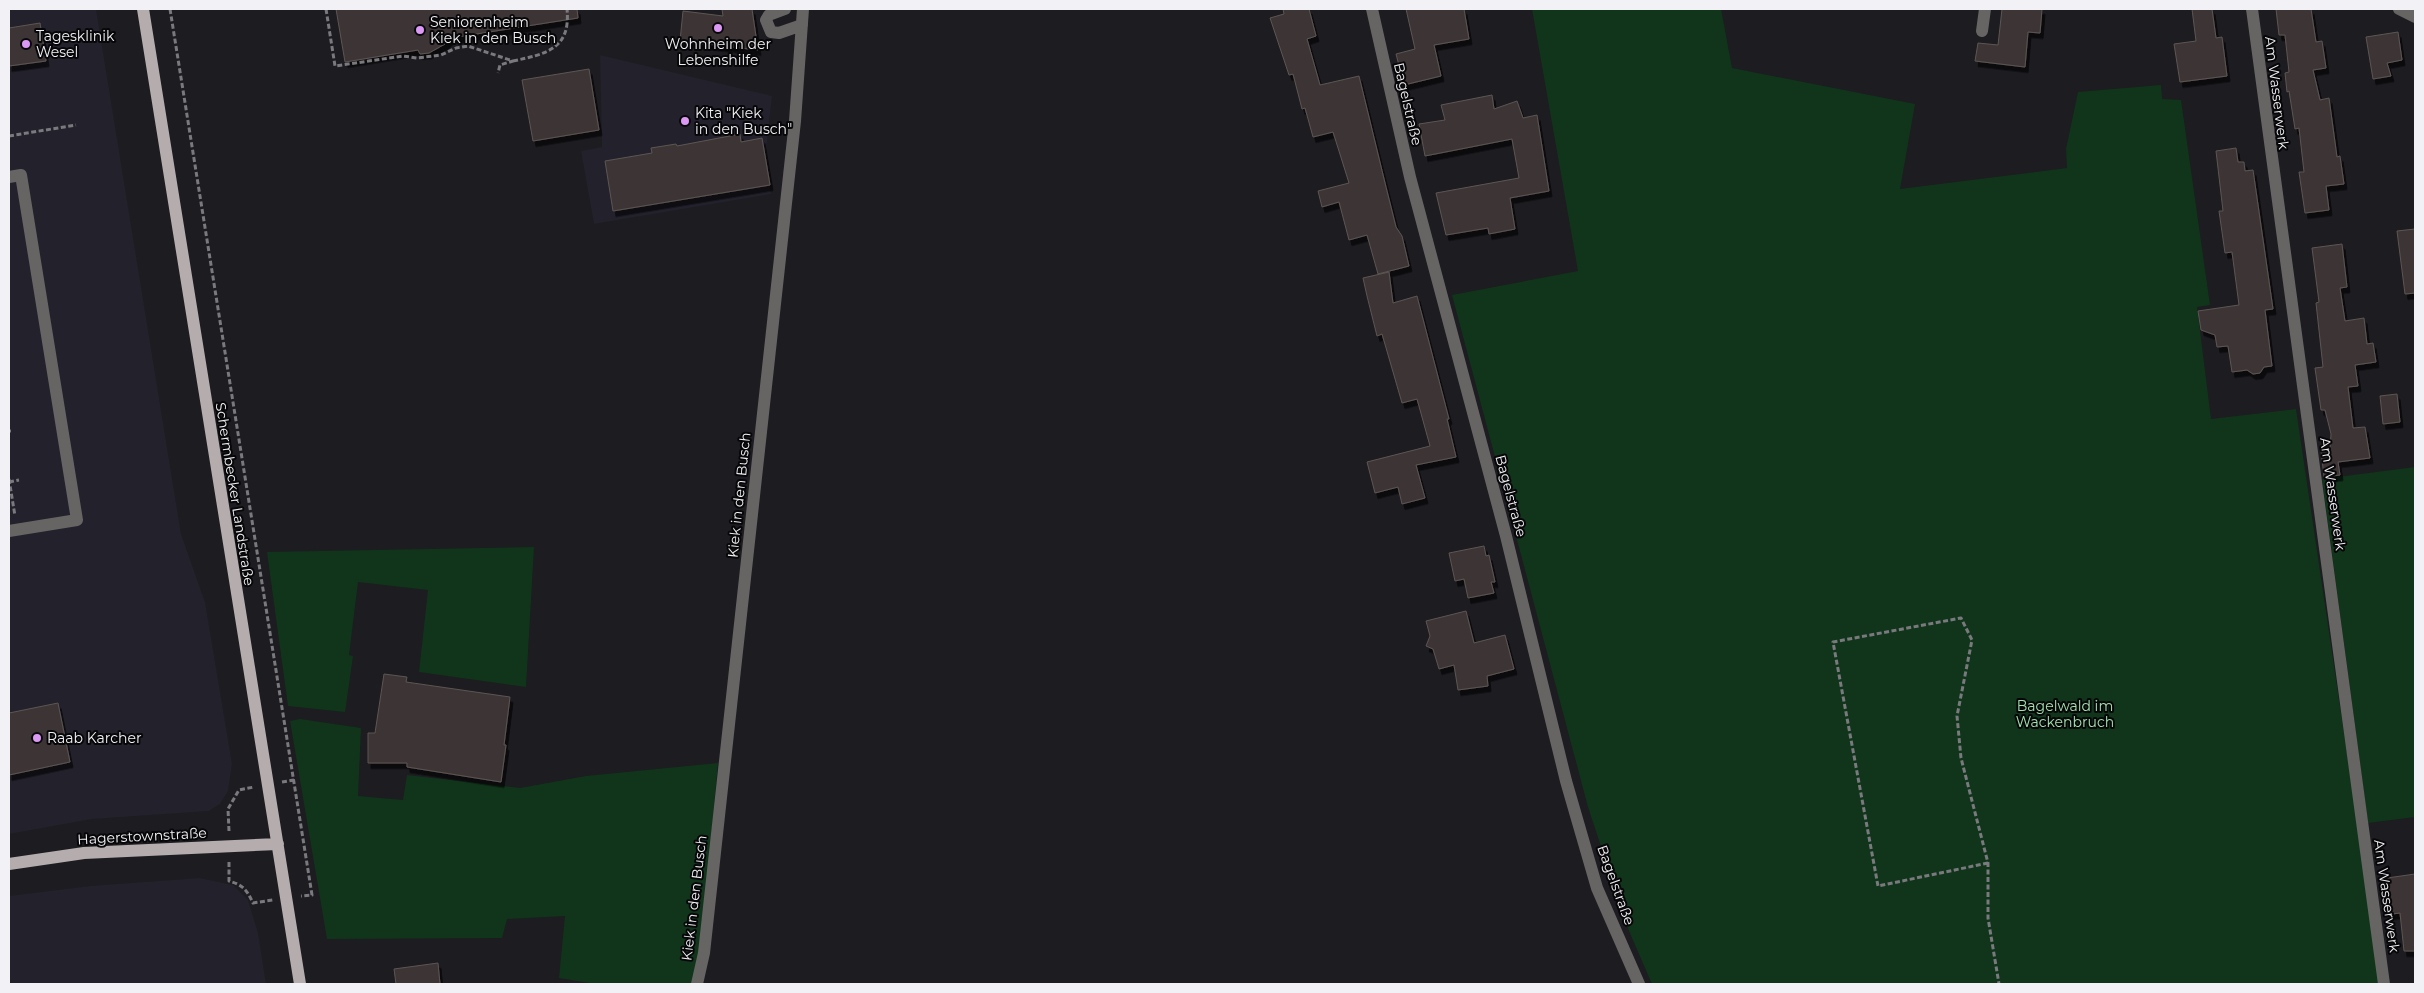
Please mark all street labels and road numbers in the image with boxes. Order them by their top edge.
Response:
street label: Am Wasserwerk [2261,35,2293,151]
street label: Bagelstraße [1390,61,1426,147]
street label: Schermbecker Landstraße [212,401,258,587]
street label: Kiek in den Busch [723,431,755,559]
street label: Am Wasserwerk [2316,436,2350,552]
street label: Bagelstraße [1491,453,1531,539]
street label: Hagerstownstraße [77,824,207,848]
street label: Kiek in den Busch [677,834,711,962]
street label: Am Wasserwerk [2370,838,2404,954]
street label: Bagelstraße [1593,842,1639,928]

